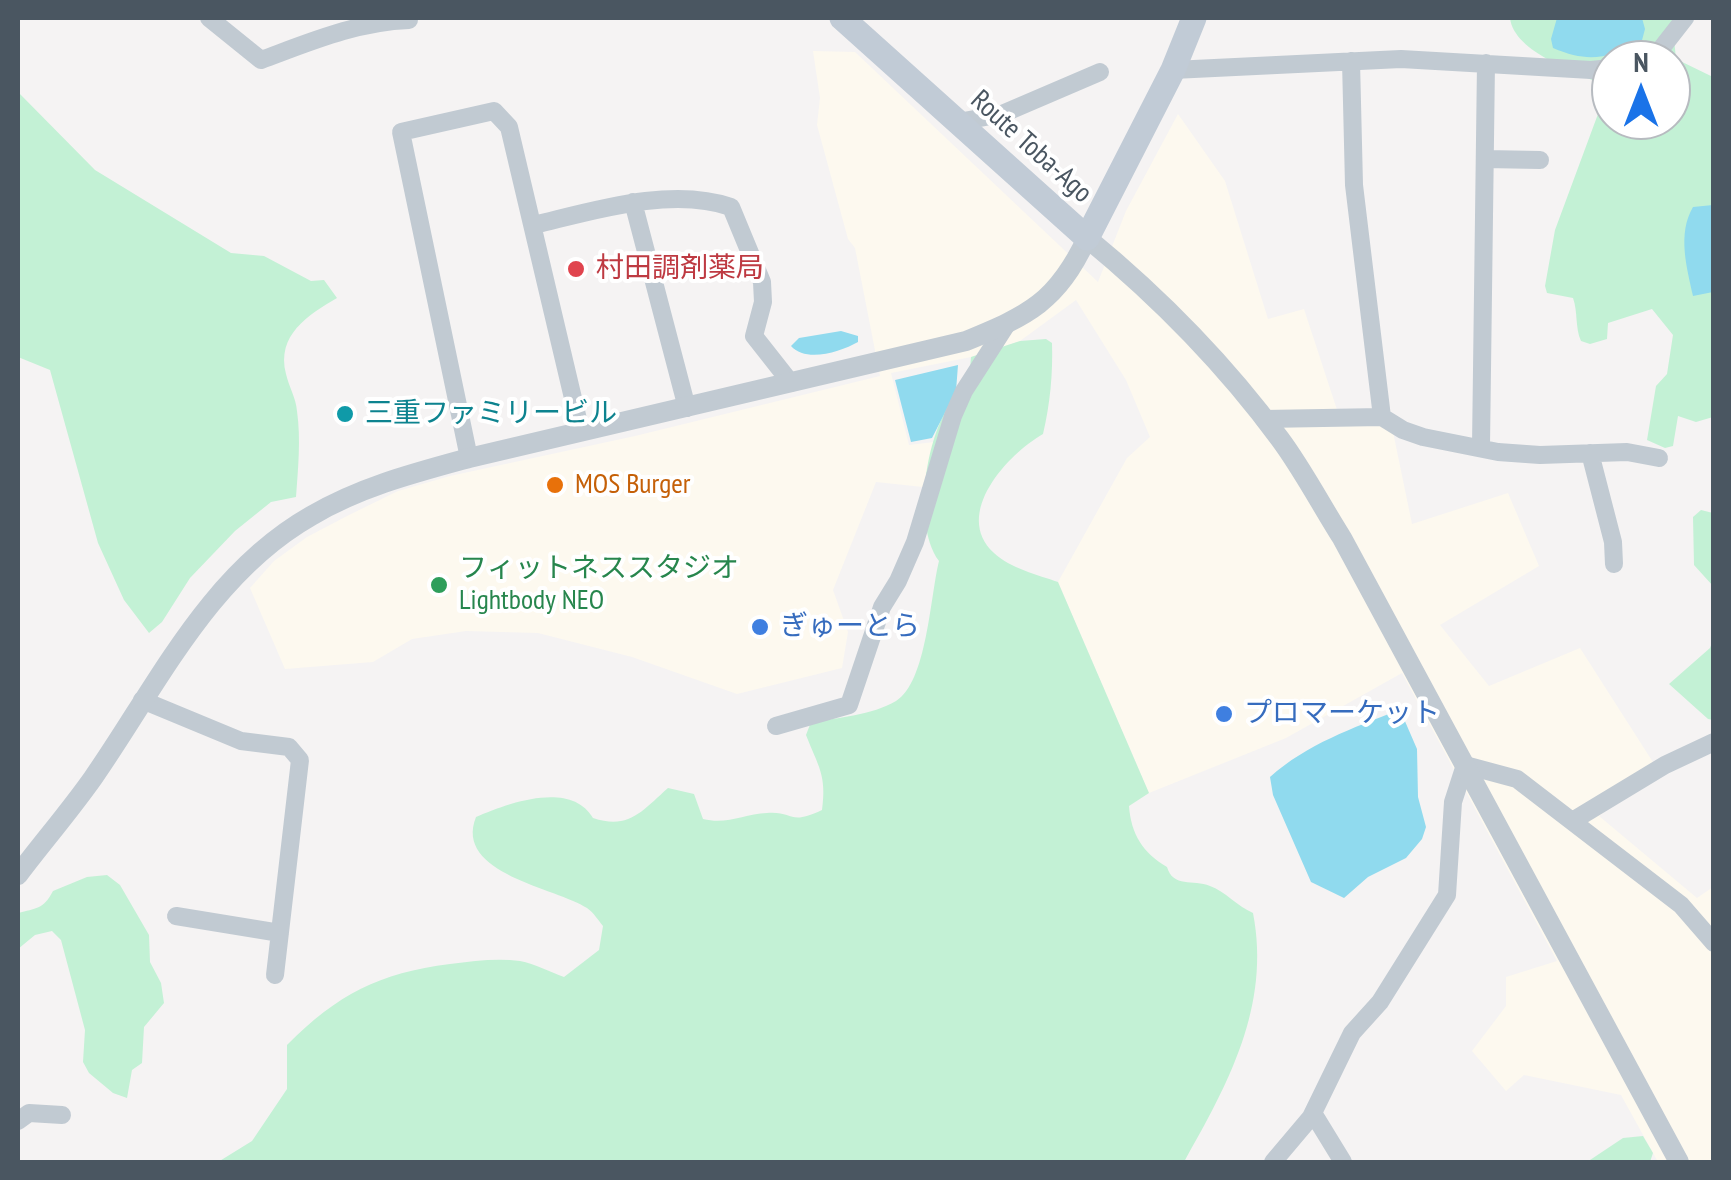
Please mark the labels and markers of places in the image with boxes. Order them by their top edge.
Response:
place label: 村田調剤薬局 [596,252,764,286]
marker: 村田調剤薬局 [565,258,587,280]
place label: 三重ファミリービル [365,397,617,431]
marker: 三重ファミリービル [334,403,356,425]
place label: MOS Burger [575,468,690,502]
marker: MOS Burger [544,474,566,496]
place label: フィットネススタジオ Lightbody NEO [459,552,739,618]
marker: フィットネススタジオ Lightbody NEO [428,574,450,596]
place label: ぎゅーとら [780,610,920,644]
marker: ぎゅーとら [749,616,771,638]
place label: プロマーケット [1244,697,1440,731]
marker: プロマーケット [1213,703,1235,725]

